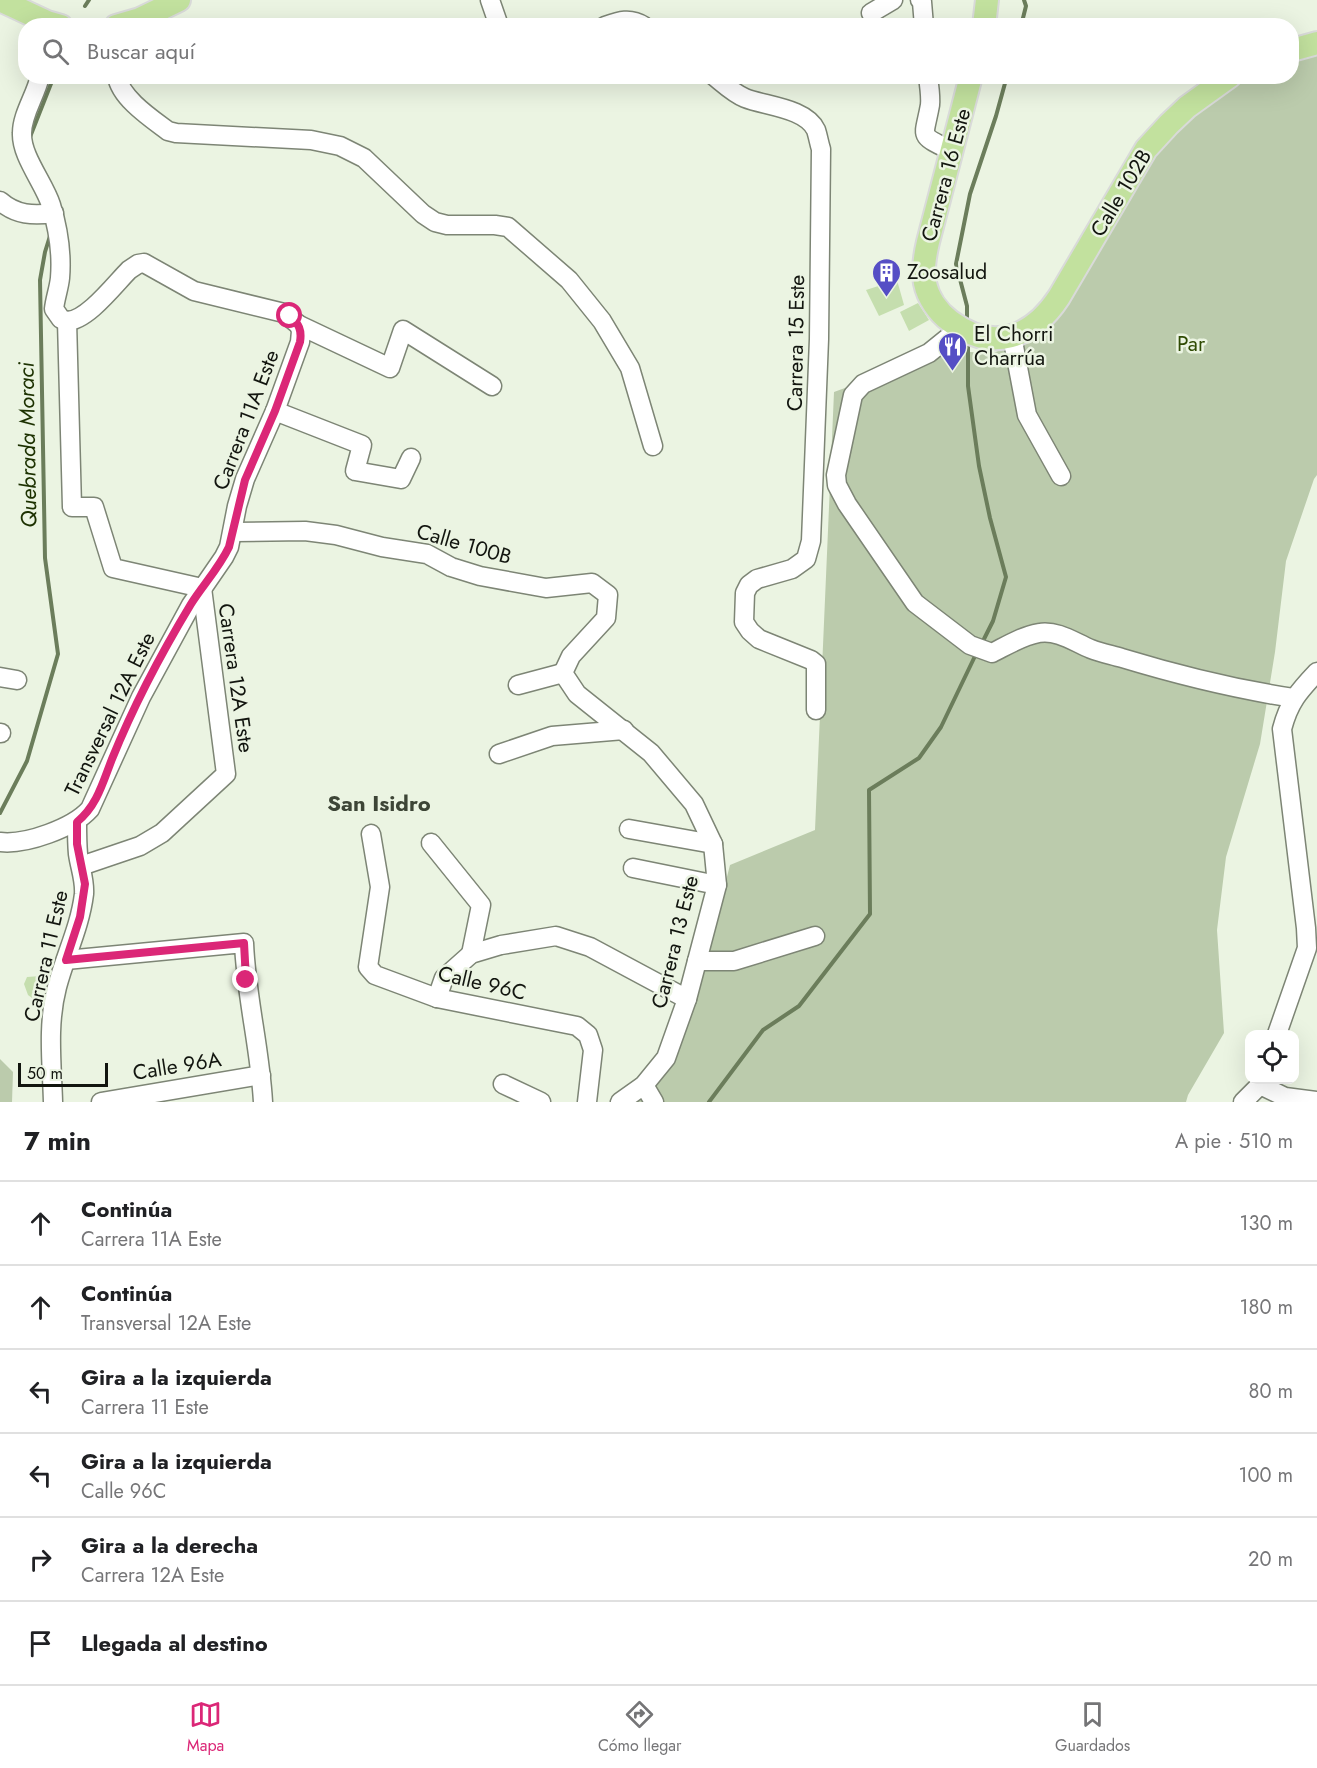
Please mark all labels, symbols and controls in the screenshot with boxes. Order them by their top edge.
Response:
search box [18,18,1299,84]
icon: search [39,35,72,68]
text: Buscar aquí [87,35,195,67]
street label: Carrera 16 Este [914,105,978,245]
street label: Calle 102B [1083,144,1159,242]
building icon: Zoosalud [870,256,902,298]
place label: Zoosalud [907,257,987,287]
street label: Carrera 15 Este [780,274,812,411]
route start [276,302,302,328]
place label: El Chorri Charrúa [974,319,1053,373]
park label: Par [1177,329,1206,359]
restaurant icon: El Chorri Charrúa [937,330,969,372]
street label: Carrera 11A Este [205,345,287,494]
water label: Quebrada Moraci [10,361,44,528]
street label: Calle 100B [413,516,515,572]
street label: Carrera 12A Este [211,601,261,755]
street label: Transversal 12A Este [57,627,163,801]
district label: San Isidro [327,787,431,819]
street label: Carrera 13 Este [644,872,706,1012]
street label: Carrera 11 Este [16,887,76,1025]
street label: Calle 96C [435,958,529,1008]
route end [232,966,258,992]
map controls [1245,1030,1299,1084]
button: locate [1245,1030,1299,1084]
street label: Calle 96A [131,1044,224,1088]
scale bar [18,1060,108,1088]
text: 50 m [27,1062,63,1085]
text: 7 min [24,1122,91,1160]
text: A pie · 510 m [1175,1127,1293,1156]
text: Continúa [81,1193,172,1225]
icon: ahead [24,1207,57,1240]
text: 130 m [1239,1209,1293,1238]
text: Carrera 11A Este [81,1225,222,1254]
text: Continúa [81,1277,172,1309]
icon: ahead [24,1291,57,1324]
text: 180 m [1239,1293,1293,1322]
text: Transversal 12A Este [81,1309,251,1338]
text: Gira a la izquierda [81,1361,272,1393]
icon: left [24,1375,57,1408]
text: 80 m [1248,1377,1293,1406]
text: Carrera 11 Este [81,1393,209,1422]
text: Gira a la izquierda [81,1445,272,1477]
icon: left [24,1459,57,1492]
text: 100 m [1238,1461,1293,1490]
text: Calle 96C [81,1477,167,1506]
text: Gira a la derecha [81,1529,258,1561]
icon: right [24,1543,57,1576]
text: 20 m [1248,1545,1293,1574]
text: Carrera 12A Este [81,1561,224,1590]
icon: arrive [24,1627,57,1660]
text: Llegada al destino [81,1627,268,1659]
tab: Mapa [187,1698,224,1757]
tab: Cómo llegar [598,1698,682,1757]
tab: Guardados [1055,1698,1130,1757]

